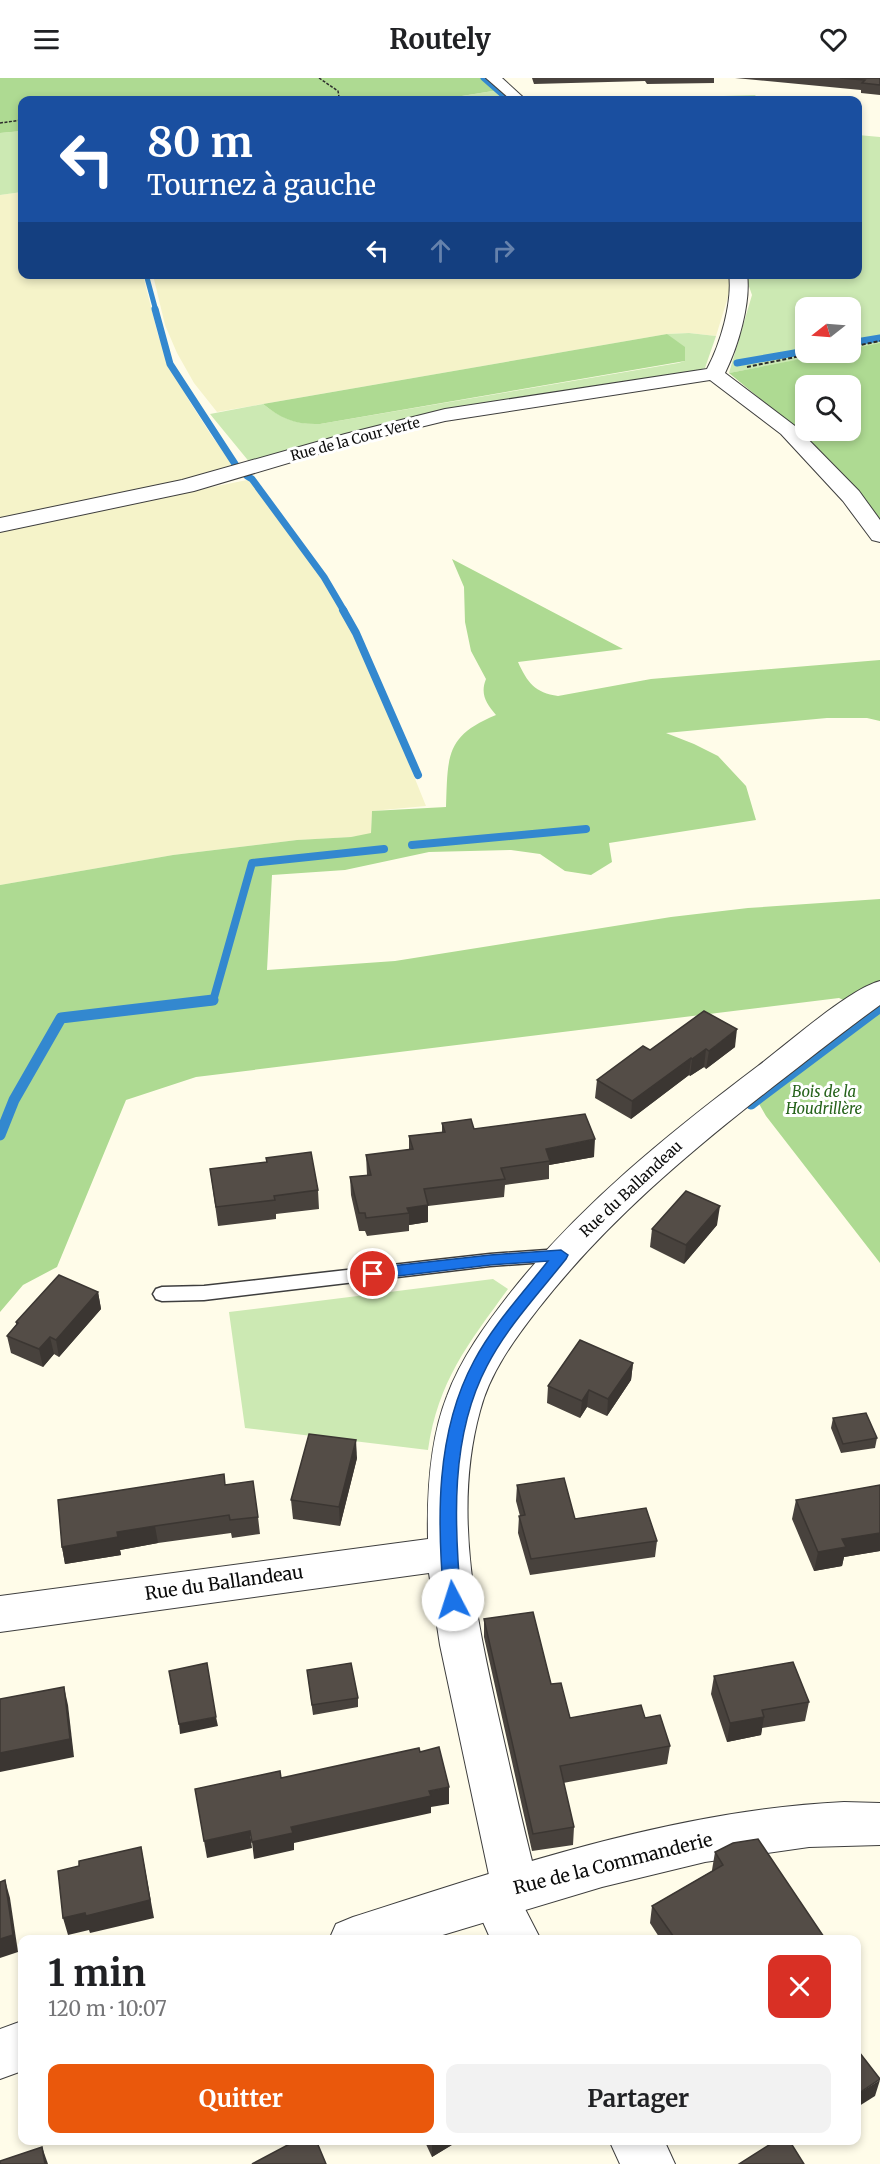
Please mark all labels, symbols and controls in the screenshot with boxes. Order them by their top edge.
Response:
text: Routely [389,22,491,56]
icon: menu [30,23,63,56]
icon: heart [817,23,850,56]
text: 80 m [147,116,253,168]
icon: left [48,120,126,198]
text: Tournez à gauche [147,168,376,202]
icon: left [361,234,394,267]
icon: ahead [424,234,457,267]
icon: right [487,234,520,267]
north arrow [795,297,861,363]
map controls [795,297,861,441]
button: search [795,375,861,441]
street label: Rue de la Cour Verte [288,413,422,465]
park label: Bois de la Houdrillère [785,1082,863,1118]
street label: Rue du Ballandeau [576,1136,686,1241]
pin [347,1248,398,1299]
icon: arrive [356,1257,389,1290]
street label: Rue du Ballandeau [143,1560,305,1605]
position arrow [421,1568,485,1632]
street label: Rue de la Commanderie [511,1828,715,1899]
text: 1 min [48,1951,146,1996]
button: close [768,1955,831,2018]
text: 120 m · 10:07 [48,1996,167,2021]
button: Quitter [48,2064,434,2133]
button: Partager [446,2064,831,2133]

